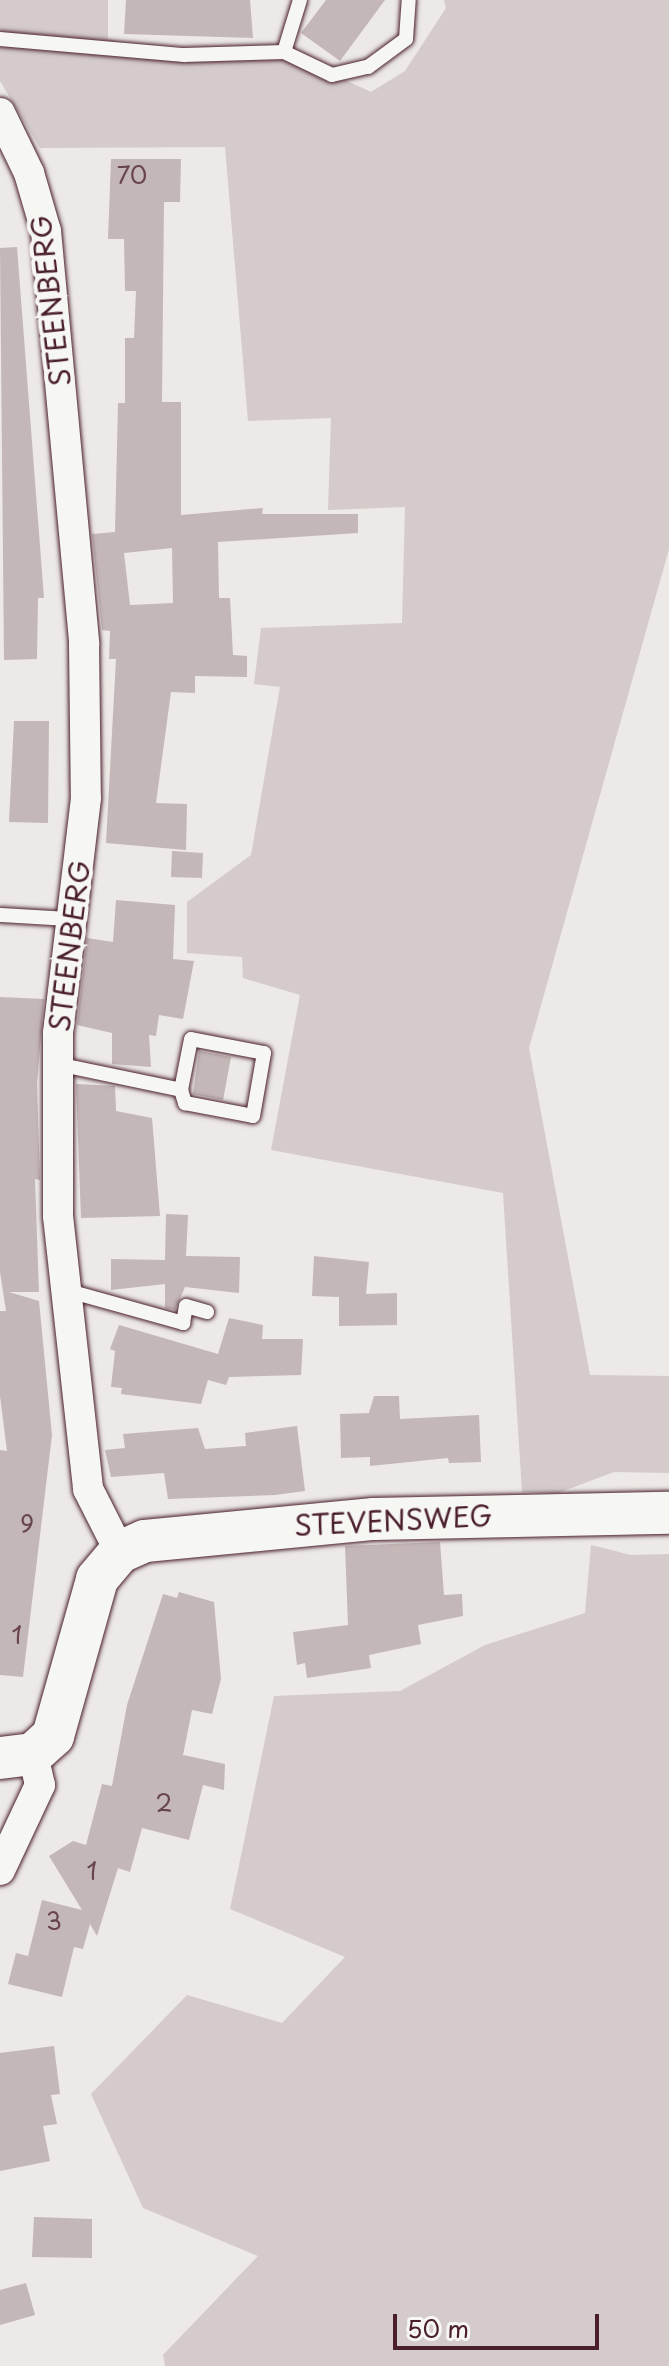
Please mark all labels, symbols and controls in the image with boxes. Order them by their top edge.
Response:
house number: 70 [117,161,147,189]
street label: STEENBERG [23,213,77,389]
street label: STEENBERG [42,858,96,1034]
street label: STEVENSWEG [293,1498,493,1542]
house number: 9 [20,1510,34,1538]
house number: 1 [12,1621,22,1649]
house number: 2 [156,1789,172,1817]
house number: 1 [87,1857,97,1885]
house number: 3 [46,1907,62,1935]
scale bar [397,2298,603,2348]
text: 50 m [407,2310,469,2346]

